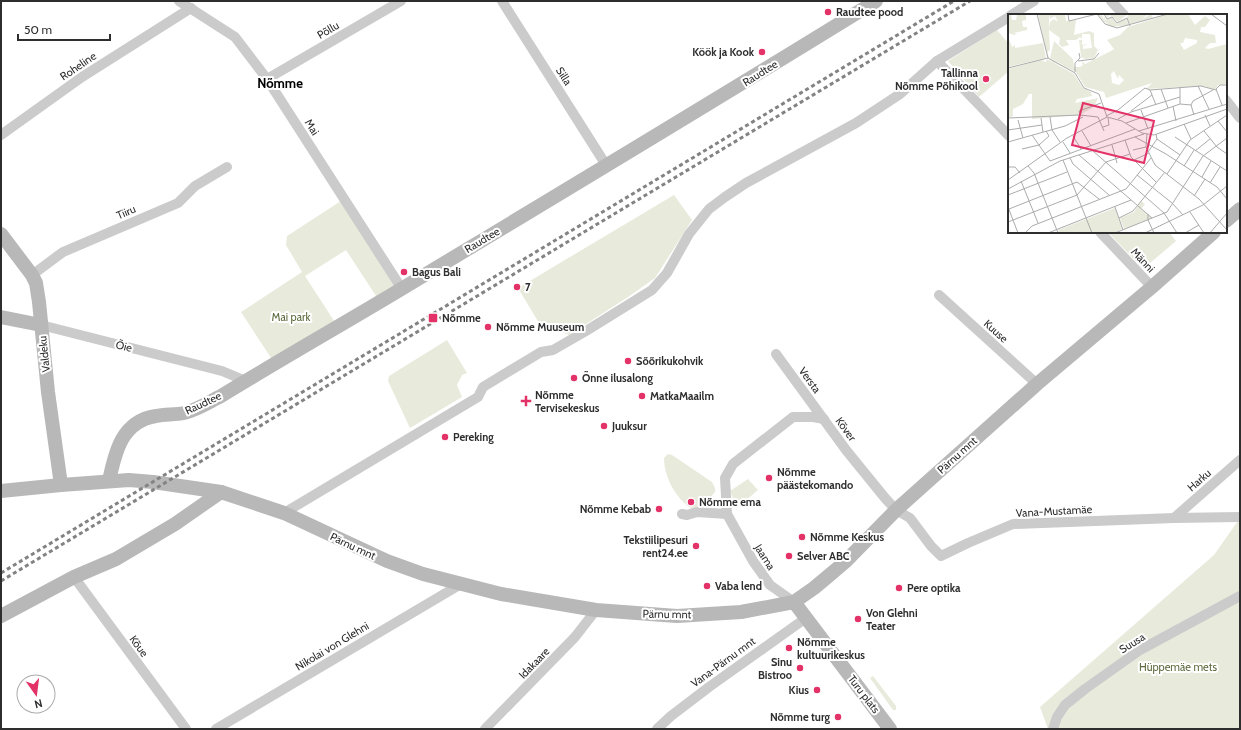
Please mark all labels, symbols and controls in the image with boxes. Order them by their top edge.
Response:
place label: Raudtee pood [836,5,903,19]
marker: Raudtee pood [823,7,833,17]
inset map [1008,14,1227,233]
scale bar [18,16,110,42]
street label: Põllu [314,18,342,42]
text: 50 m [24,22,52,37]
place label: Köök ja Kook [692,45,755,59]
marker: Köök ja Kook [757,47,767,57]
street label: Roheline [57,49,99,83]
street label: Raudtee [740,57,780,89]
street label: Silla [553,64,575,88]
place label: Tallinna Nõmme Põhikool [895,66,979,93]
marker: Tallinna Nõmme Põhikool [981,74,991,84]
district label: Nõmme [257,75,303,91]
street label: Mai [302,116,322,138]
street label: Tiiru [114,202,138,222]
street label: Raudtee [462,224,502,256]
street label: Männi [1128,245,1158,275]
place label: Bagus Bali [412,265,461,279]
marker: Bagus Bali [399,267,409,277]
place label: 7 [525,280,531,294]
marker: 7 [512,282,522,292]
park label: Mai park [272,310,310,324]
place label: Nõmme [442,311,481,325]
marker: Nõmme [427,312,439,324]
street label: Kuuse [981,317,1011,346]
place label: Nõmme Muuseum [496,320,584,334]
marker: Nõmme Muuseum [483,322,493,332]
street label: Valdeku [35,335,53,373]
street label: Õie [114,337,134,355]
place label: Sõõrikukohvik [636,354,704,368]
marker: Sõõrikukohvik [623,356,633,366]
street label: Versta [796,364,825,396]
place label: Õnne ilusalong [582,370,653,385]
marker: Õnne ilusalong [569,373,579,383]
street label: Raudtee [183,388,224,418]
place label: Nõmme Tervisekeskus [535,388,600,415]
place label: MatkaMaailm [650,389,714,403]
marker: MatkaMaailm [637,391,647,401]
marker: Nõmme Tervisekeskus [520,395,532,407]
street label: Kõver [833,414,860,444]
place label: Juuksur [611,419,647,433]
marker: Juuksur [599,421,609,431]
place label: Pereking [453,430,494,444]
marker: Pereking [440,432,450,442]
street label: Pärnu mnt [934,433,980,476]
place label: Nõmme päästekomando [777,465,853,492]
street label: Harku [1184,466,1214,494]
marker: Nõmme päästekomando [764,473,774,483]
place label: Nõmme ema [699,495,761,509]
marker: Nõmme ema [686,497,696,507]
place label: Nõmme Kebab [580,502,651,516]
street label: Vana-Mustamäe [1016,502,1093,520]
marker: Nõmme Kebab [654,504,664,514]
street label: Pärnu mnt [328,529,378,563]
place label: Nõmme Keskus [810,530,884,544]
marker: Nõmme Keskus [797,532,807,542]
place label: Tekstiilipesuri rent24.ee [624,533,688,560]
street label: Jaama [751,540,779,573]
marker: Tekstiilipesuri rent24.ee [691,541,701,551]
place label: Selver ABC [797,549,850,563]
marker: Selver ABC [784,551,794,561]
place label: Vaba lend [715,579,762,593]
marker: Vaba lend [702,581,712,591]
place label: Pere optika [907,581,961,595]
marker: Pere optika [894,583,904,593]
place label: Von Glehni Teater [866,606,918,633]
street label: Pärnu mnt [643,607,692,621]
marker: Von Glehni Teater [853,614,863,624]
street label: Nikolai von Glehni [293,619,371,673]
street label: Suusa [1117,629,1148,656]
street label: Kõue [126,632,152,660]
street label: Vana-Pärnu mnt [688,634,758,690]
place label: Nõmme kultuurikeskus [797,635,865,662]
marker: Nõmme kultuurikeskus [784,643,794,653]
street label: Idakaare [516,644,553,682]
place label: Sinu Bistroo [758,655,792,682]
park label: Hüppemäe mets [1139,660,1217,674]
marker: Sinu Bistroo [795,663,805,673]
street label: Turu plats [845,672,883,716]
north arrow [16,674,56,714]
place label: Kius [788,683,809,697]
marker: Kius [812,685,822,695]
text: N [33,696,44,711]
place label: Nõmme turg [770,710,830,724]
marker: Nõmme turg [833,712,843,722]

